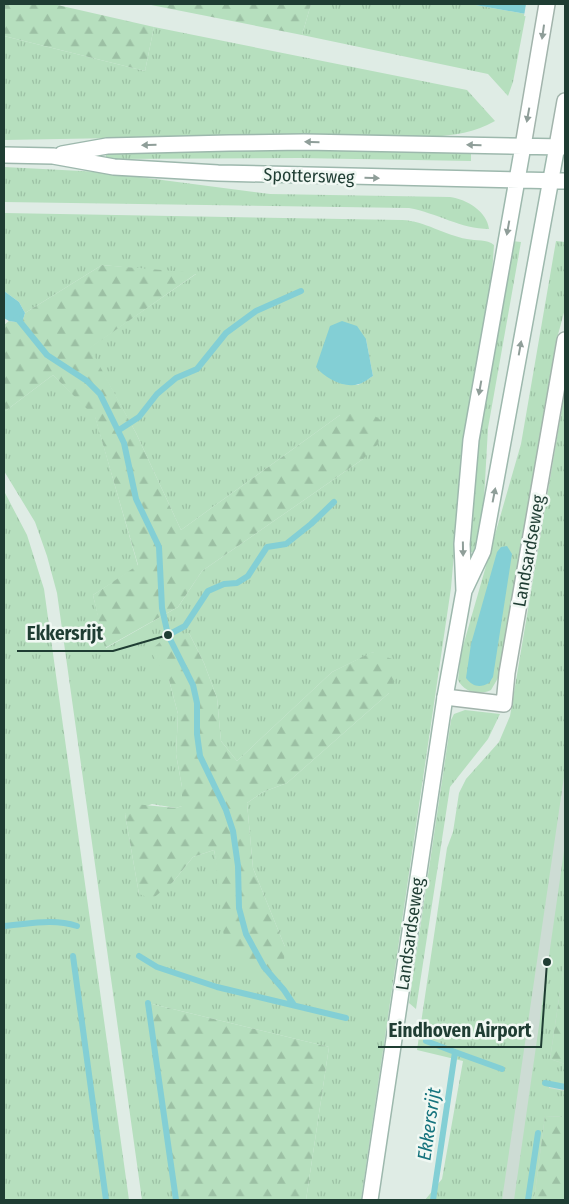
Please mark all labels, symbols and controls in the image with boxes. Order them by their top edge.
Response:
one-way arrow [538,25,546,41]
one-way arrow [524,107,532,123]
one-way arrow [303,138,319,146]
one-way arrow [141,141,157,149]
one-way arrow [466,141,482,149]
street label: Spottersweg [263,163,355,189]
one-way arrow [364,174,380,182]
one-way arrow [503,220,511,236]
one-way arrow [517,340,525,356]
one-way arrow [476,380,484,396]
one-way arrow [491,486,499,502]
street label: Landsardseweg [508,493,550,609]
one-way arrow [459,541,467,557]
callout: Ekkersrijt [17,617,113,651]
text: Ekkersrijt [27,622,103,645]
street label: Landsardseweg [391,876,429,992]
callout: Eindhoven Airport [378,1013,541,1047]
text: Eindhoven Airport [389,1019,532,1042]
water label: Ekkersrijt [412,1085,446,1162]

